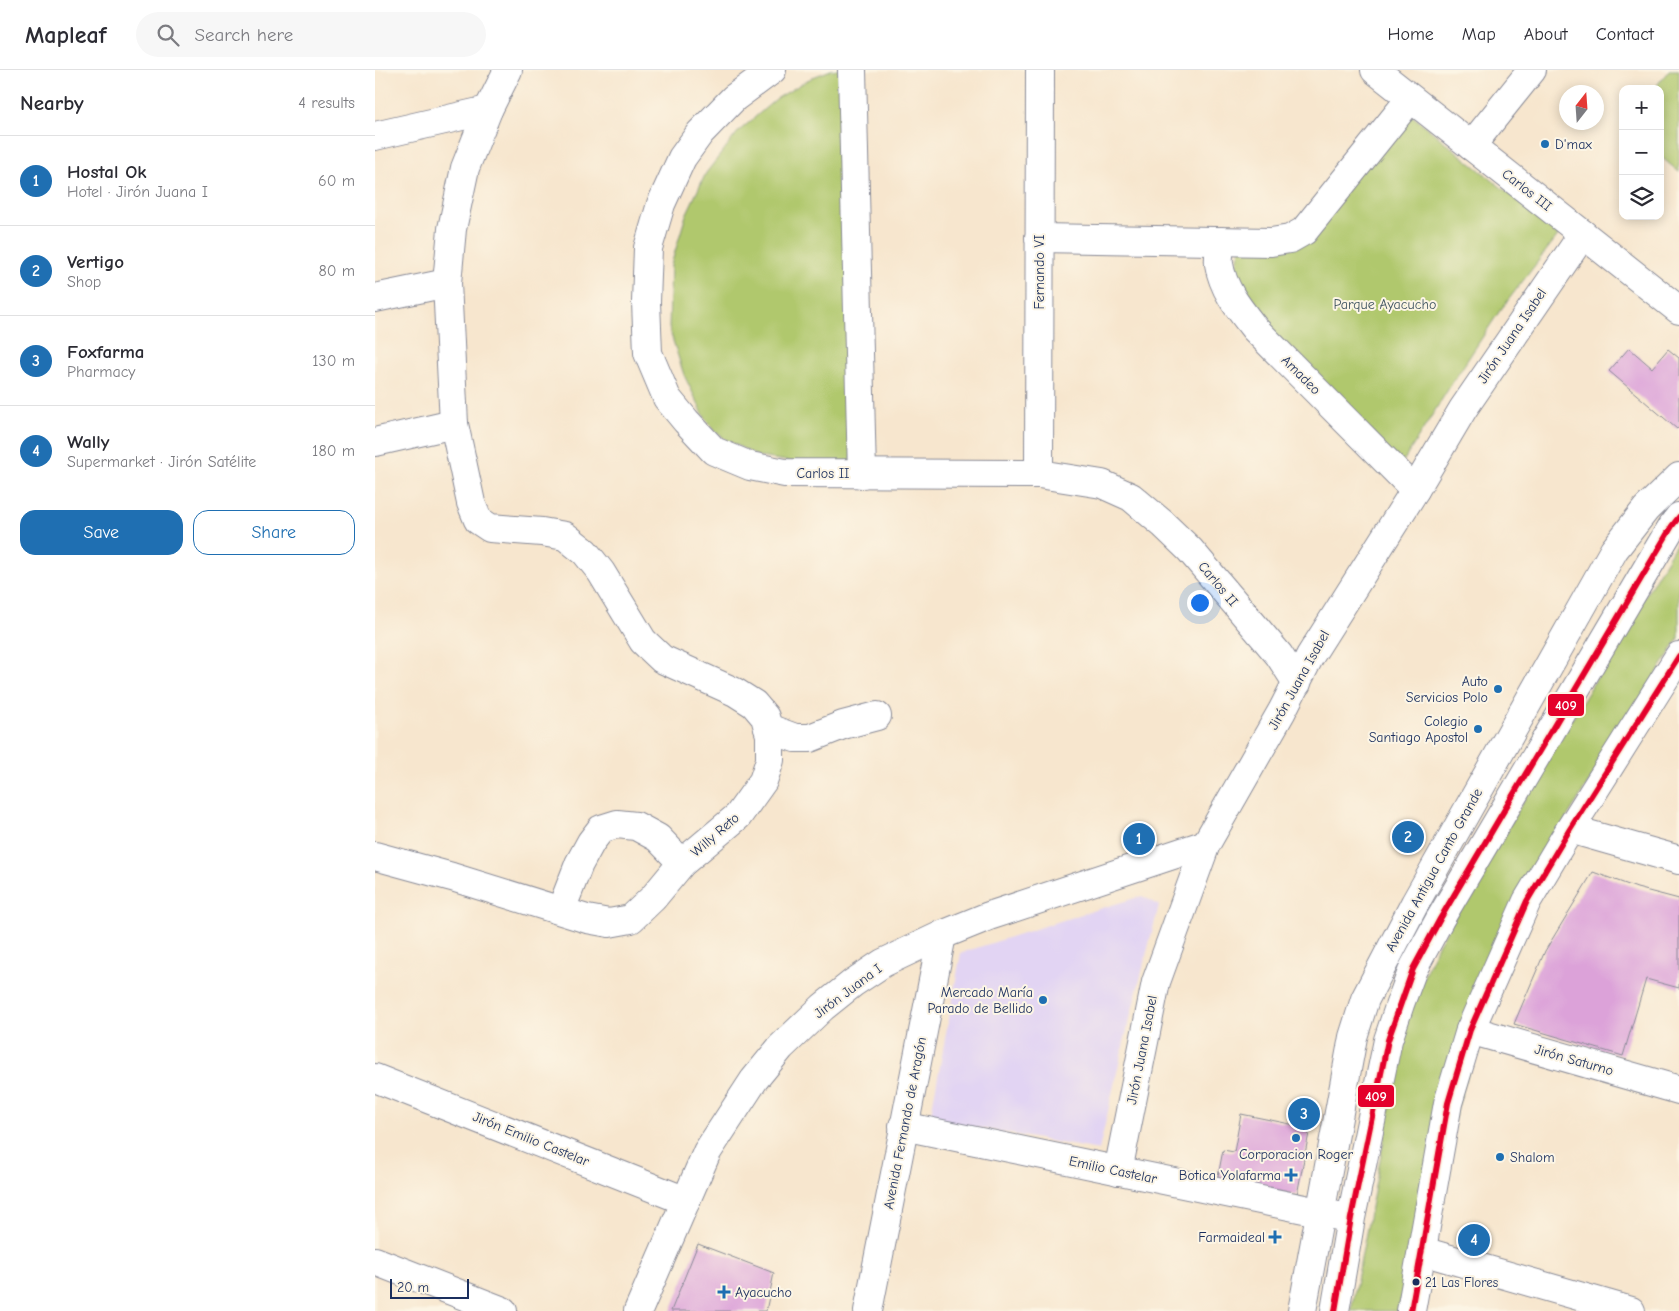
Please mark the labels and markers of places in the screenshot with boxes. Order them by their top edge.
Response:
place label: D'max [1555,136,1592,153]
marker: D'max [1539,138,1551,150]
place label: Auto Servicios Polo [1406,673,1488,706]
marker: Auto Servicios Polo [1492,683,1504,695]
place label: Colegio Santiago Apostol [1369,713,1468,746]
marker: Colegio Santiago Apostol [1472,723,1484,735]
pin: 2 [1392,818,1424,856]
pin: 1 [1123,820,1155,858]
place label: Mercado María Parado de Bellido [928,984,1033,1017]
marker: Mercado María Parado de Bellido [1037,994,1049,1006]
pin: 3 [1288,1095,1320,1133]
marker: Corporacion Roger [1290,1132,1302,1144]
place label: Corporacion Roger [1239,1146,1354,1163]
place label: Shalom [1510,1149,1555,1166]
marker: Shalom [1494,1151,1506,1163]
place label: Botica Yolafarma [1179,1167,1281,1184]
marker: Botica Yolafarma [1285,1169,1297,1181]
pin: 4 [1458,1221,1490,1259]
place label: Farmaideal [1198,1229,1265,1246]
marker: Farmaideal [1269,1231,1281,1243]
place label: 21 Las Flores [1425,1275,1498,1290]
marker: 21 Las Flores [1411,1277,1421,1287]
place label: Ayacucho [735,1284,792,1301]
marker: Ayacucho [717,1285,731,1299]

